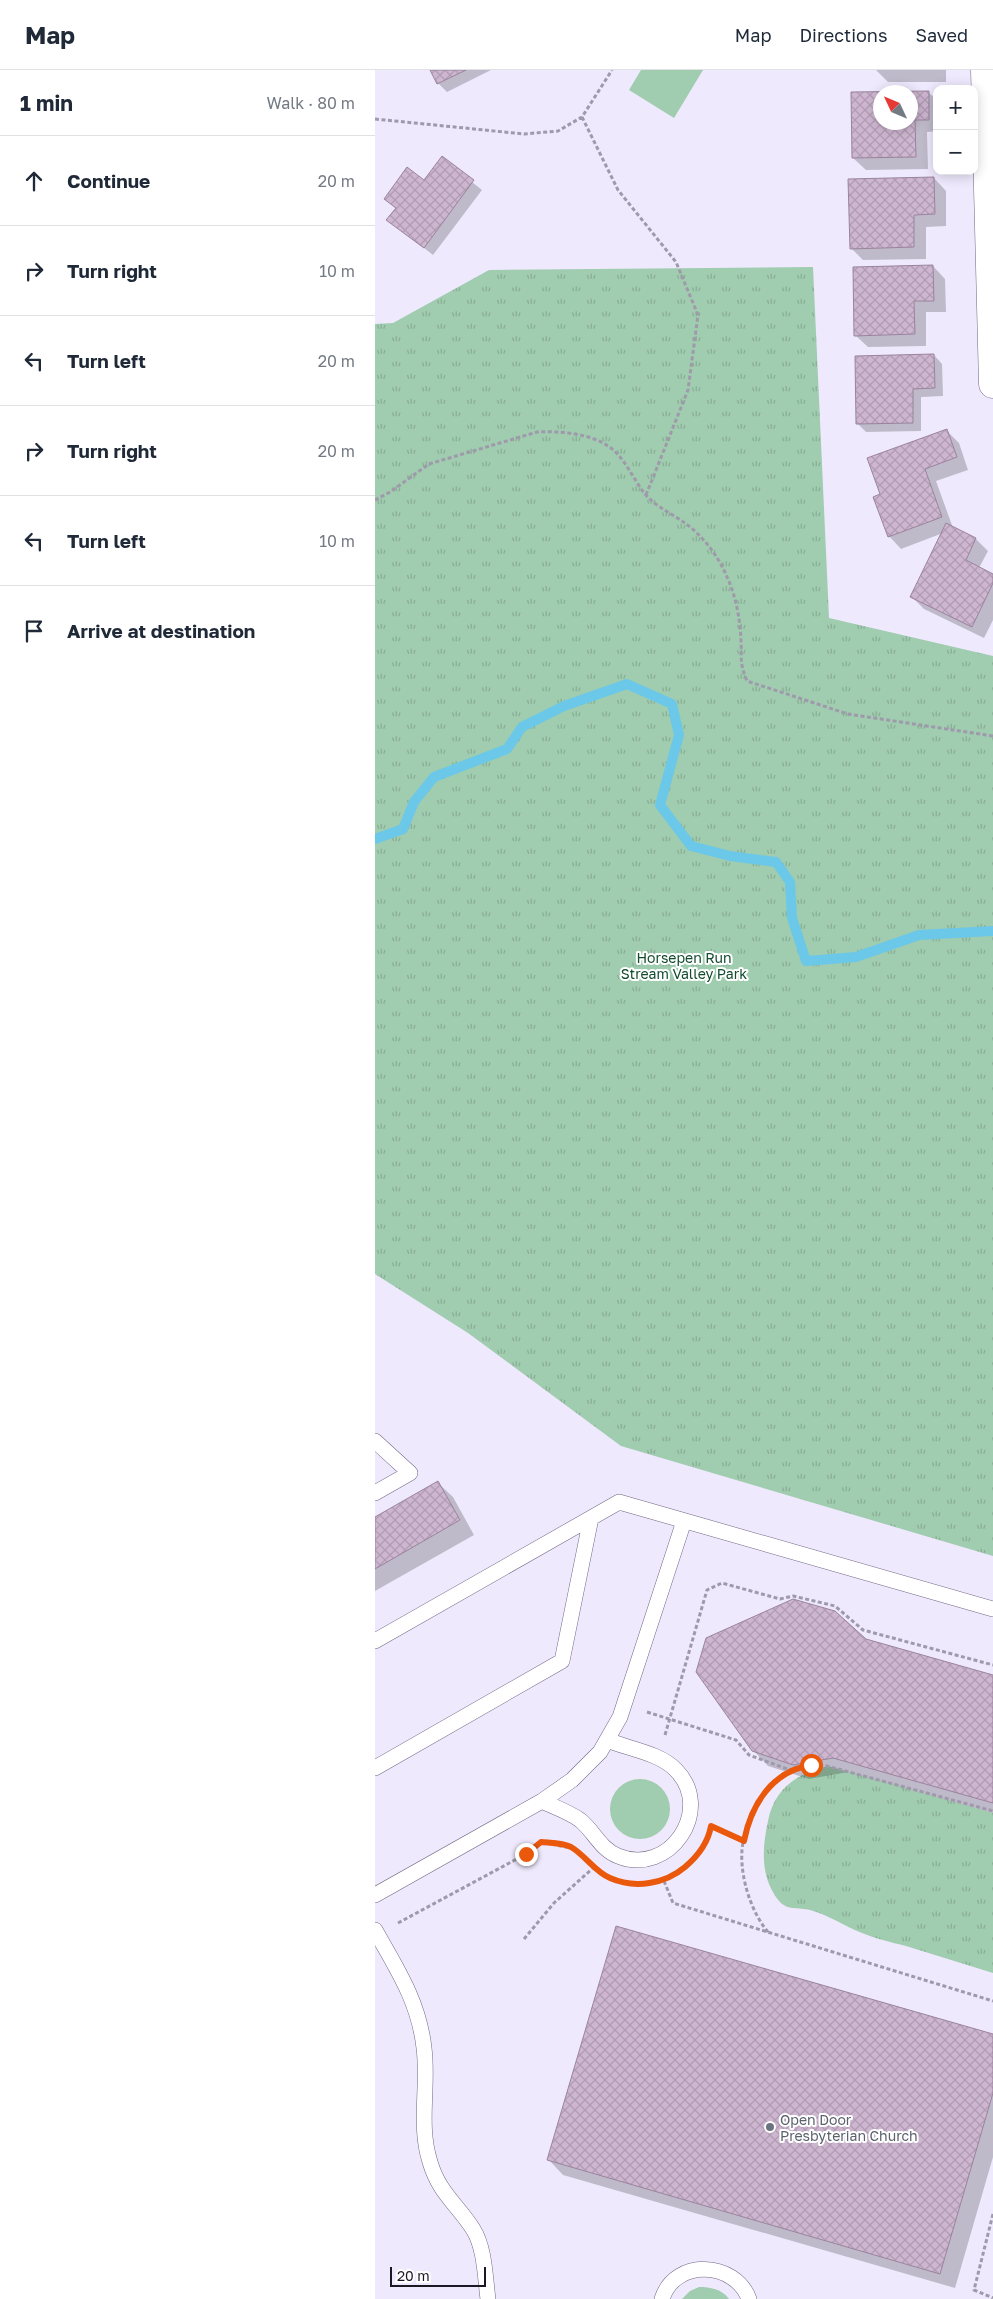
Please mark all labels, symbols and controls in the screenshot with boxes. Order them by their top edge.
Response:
text: Map [25,20,75,49]
text: Map [735,24,771,46]
text: Directions [799,24,887,46]
text: Saved [915,24,968,46]
north arrow [873,85,918,130]
map controls [933,85,978,175]
button: + [933,85,978,130]
text: 1 min [20,90,73,116]
text: Walk · 80 m [266,93,355,113]
button: − [933,130,978,175]
icon: ahead [20,167,48,195]
text: Continue [67,169,150,192]
text: 20 m [318,171,355,191]
icon: right [20,257,48,285]
text: Turn right [67,259,157,282]
text: 10 m [319,261,355,281]
icon: left [20,347,48,375]
text: Turn left [67,349,146,372]
text: 20 m [318,351,355,371]
icon: right [20,437,48,465]
text: Turn right [67,439,157,462]
text: 20 m [318,441,355,461]
icon: left [20,527,48,555]
text: Turn left [67,529,146,552]
text: 10 m [319,531,355,551]
icon: arrive [20,617,48,645]
text: Arrive at destination [67,619,255,642]
park label: Horsepen Run Stream Valley Park [621,949,747,982]
route start [800,1754,823,1777]
route end [515,1843,538,1866]
place label: Open Door Presbyterian Church [780,2111,918,2144]
marker: Open Door Presbyterian Church [764,2121,776,2133]
scale bar [390,2264,486,2287]
text: 20 m [397,2267,430,2284]

